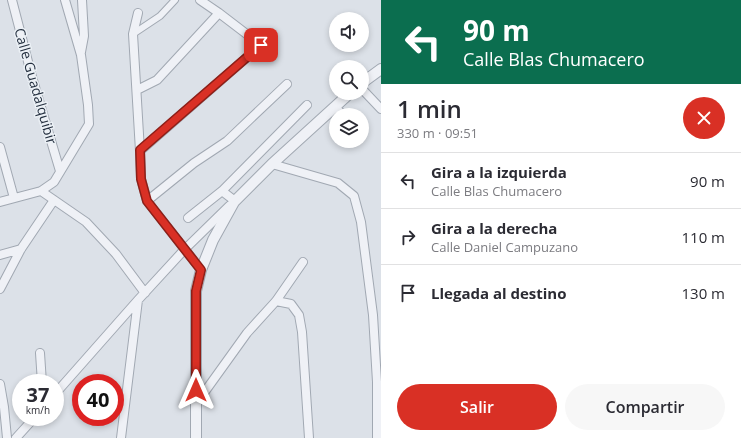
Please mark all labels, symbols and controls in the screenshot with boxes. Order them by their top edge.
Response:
text: 90 m [463,11,530,49]
map controls [329,12,369,148]
button: sound [329,12,369,52]
icon: left [397,16,449,68]
street label: Calle Guadalquibir [10,26,62,147]
pin [244,28,278,62]
icon: arrive [250,34,272,56]
text: Calle Blas Chumacero [463,47,645,71]
button: search [329,60,369,100]
text: 1 min [397,92,462,125]
button: close [683,97,725,139]
button: layers [329,108,369,148]
text: 330 m · 09:51 [397,124,478,142]
text: Gira a la izquierda [431,162,567,182]
icon: left [397,170,419,192]
text: 90 m [690,171,725,191]
text: Calle Blas Chumacero [431,182,562,200]
text: Gira a la derecha [431,218,557,238]
icon: right [397,226,419,248]
text: 110 m [681,227,725,247]
text: Calle Daniel Campuzano [431,238,578,256]
icon: arrive [397,282,419,304]
text: Llegada al destino [431,283,566,303]
text: 130 m [681,283,725,303]
position arrow [175,369,217,411]
speed limit sign: 40 [72,374,124,426]
text: 37 [27,381,49,408]
button: Salir [397,384,557,430]
button: Compartir [565,384,725,430]
text: km/h [26,403,50,417]

